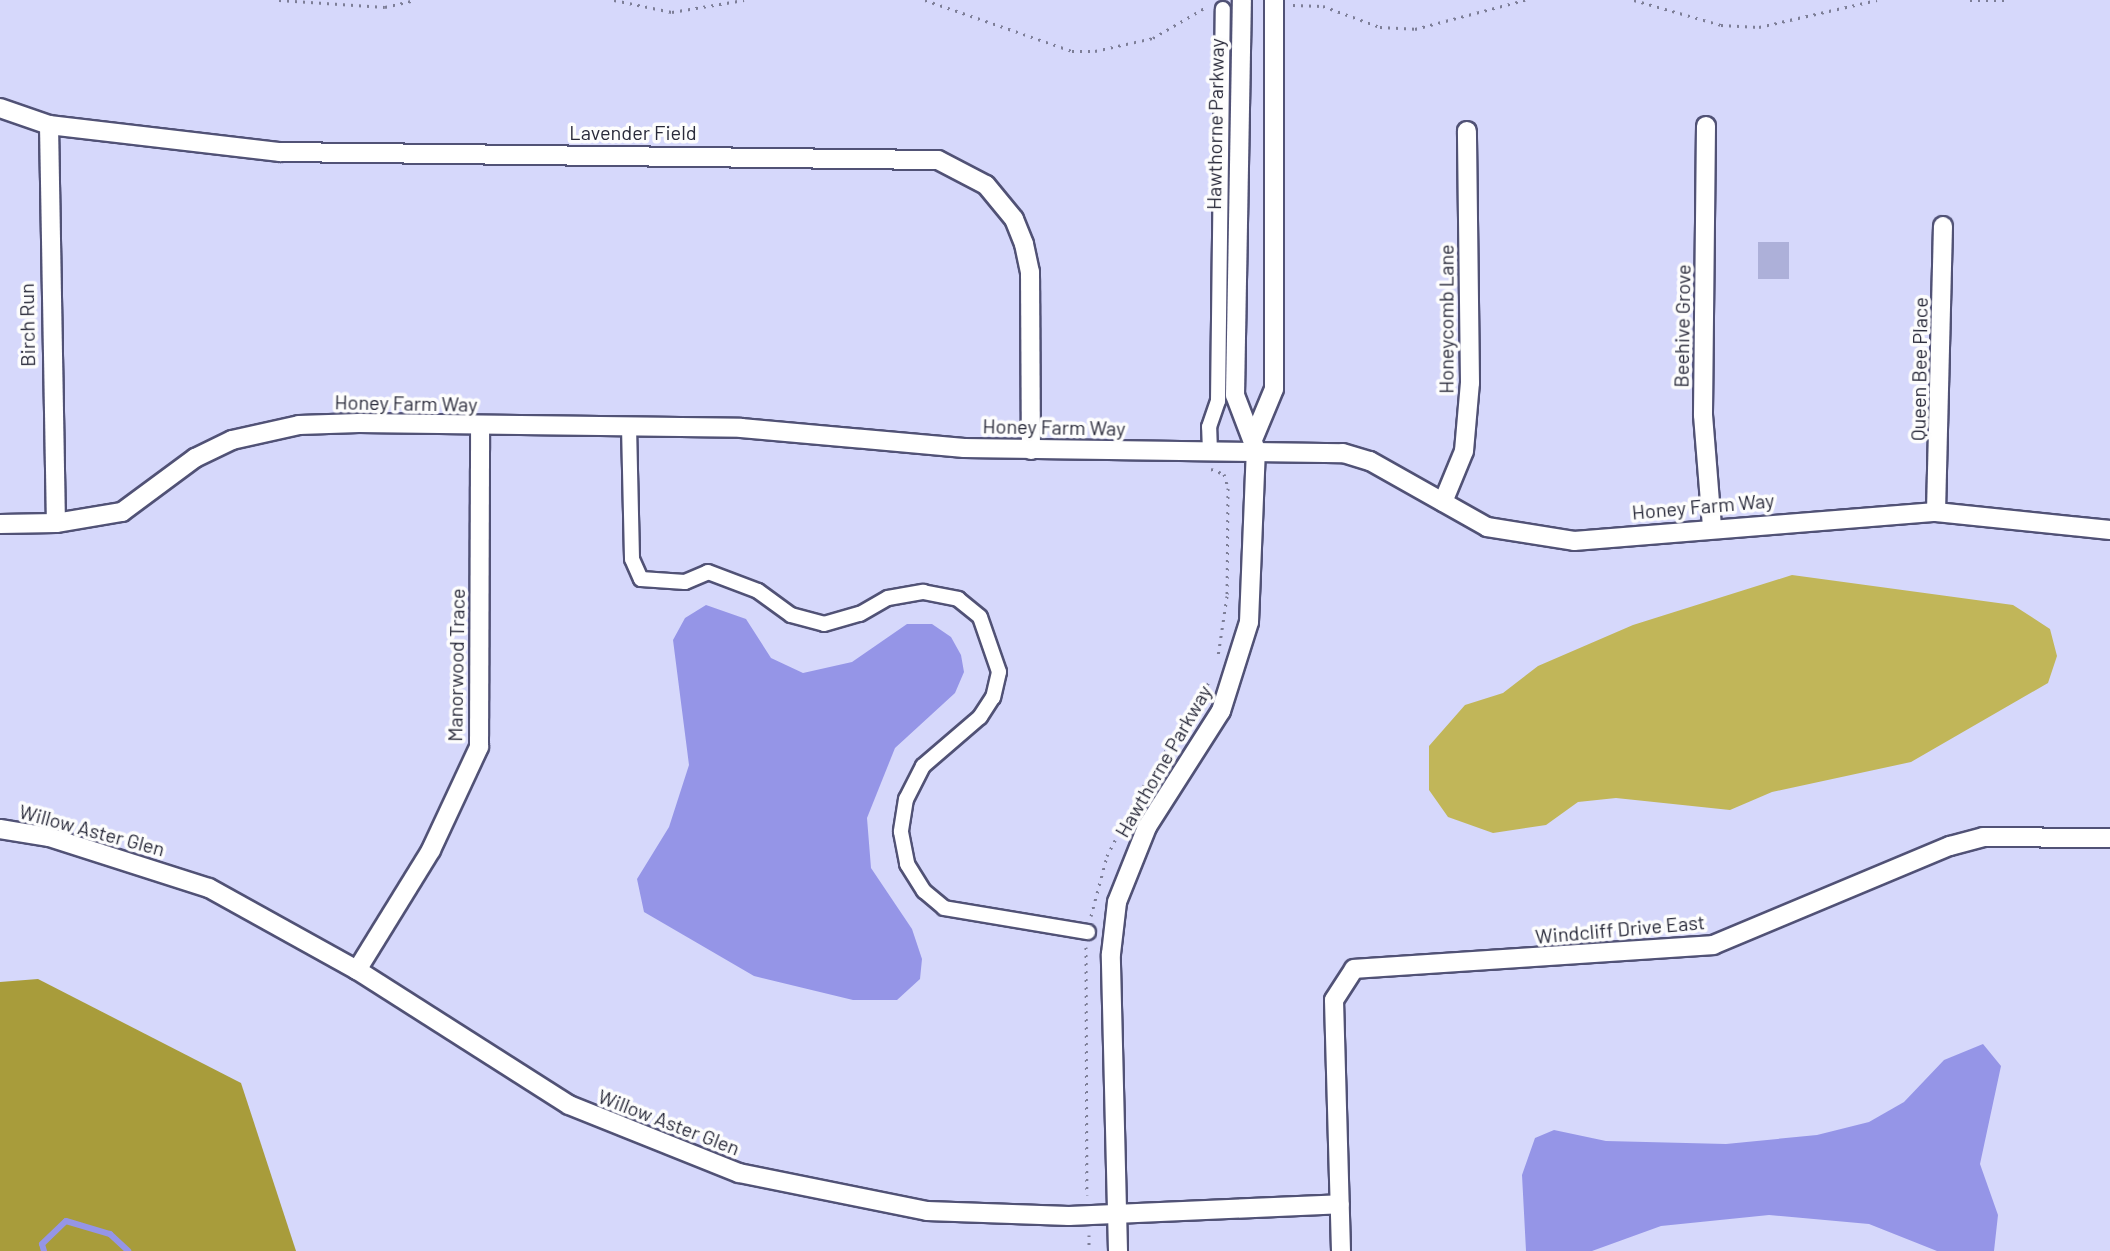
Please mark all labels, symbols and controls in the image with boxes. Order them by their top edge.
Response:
street label: Hawthorne Parkway [1202,38,1228,210]
street label: Lavender Field [569,120,697,144]
street label: Honeycomb Lane [1434,244,1458,394]
street label: Beehive Grove [1669,264,1695,388]
street label: Birch Run [14,283,40,367]
street label: Queen Bee Place [1906,297,1932,441]
street label: Honey Farm Way [334,390,478,416]
street label: Honey Farm Way [982,414,1126,440]
street label: Honey Farm Way [1631,488,1775,524]
street label: Manorwood Trace [443,588,469,742]
street label: Hawthorne Parkway [1110,681,1216,841]
street label: Willow Aster Glen [17,799,167,861]
street label: Windcliff Drive East [1534,910,1706,948]
street label: Willow Aster Glen [595,1084,743,1160]

